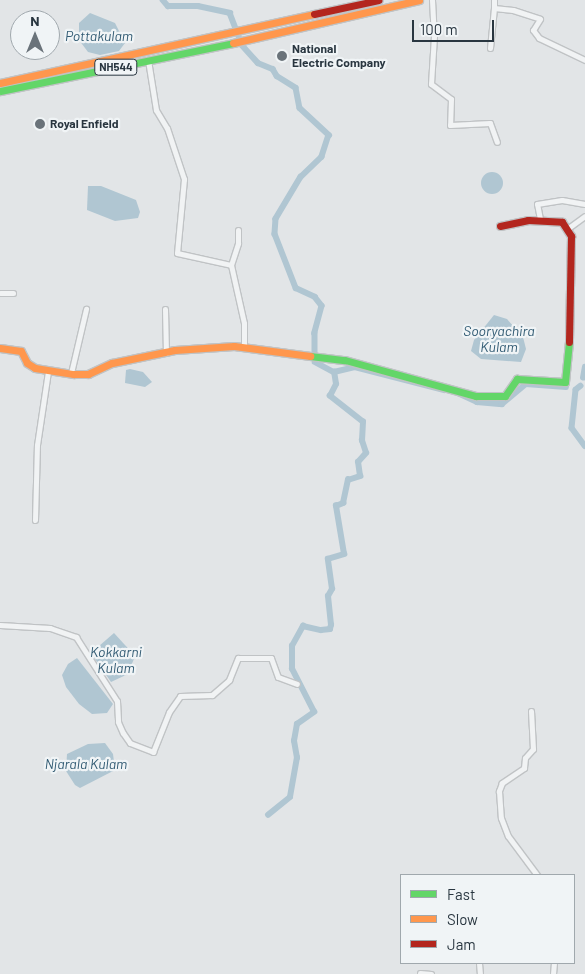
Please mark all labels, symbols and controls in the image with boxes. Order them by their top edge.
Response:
north arrow [10,10,60,60]
scale bar [415,10,498,42]
text: N [30,12,40,29]
text: 100 m [420,20,458,38]
water label: Pottakulam [65,28,133,44]
place label: National Electric Company [292,42,385,70]
marker: National Electric Company [276,50,288,62]
road number: NH544 [94,58,138,76]
place label: Royal Enfield [50,117,119,131]
marker: Royal Enfield [34,118,46,130]
water label: Sooryachira Kulam [463,323,535,356]
water label: Kokkarni Kulam [90,644,142,676]
water label: Njarala Kulam [45,756,127,772]
legend [400,874,575,964]
text: Fast [447,885,475,903]
text: Slow [447,910,478,928]
text: Jam [447,935,476,953]

